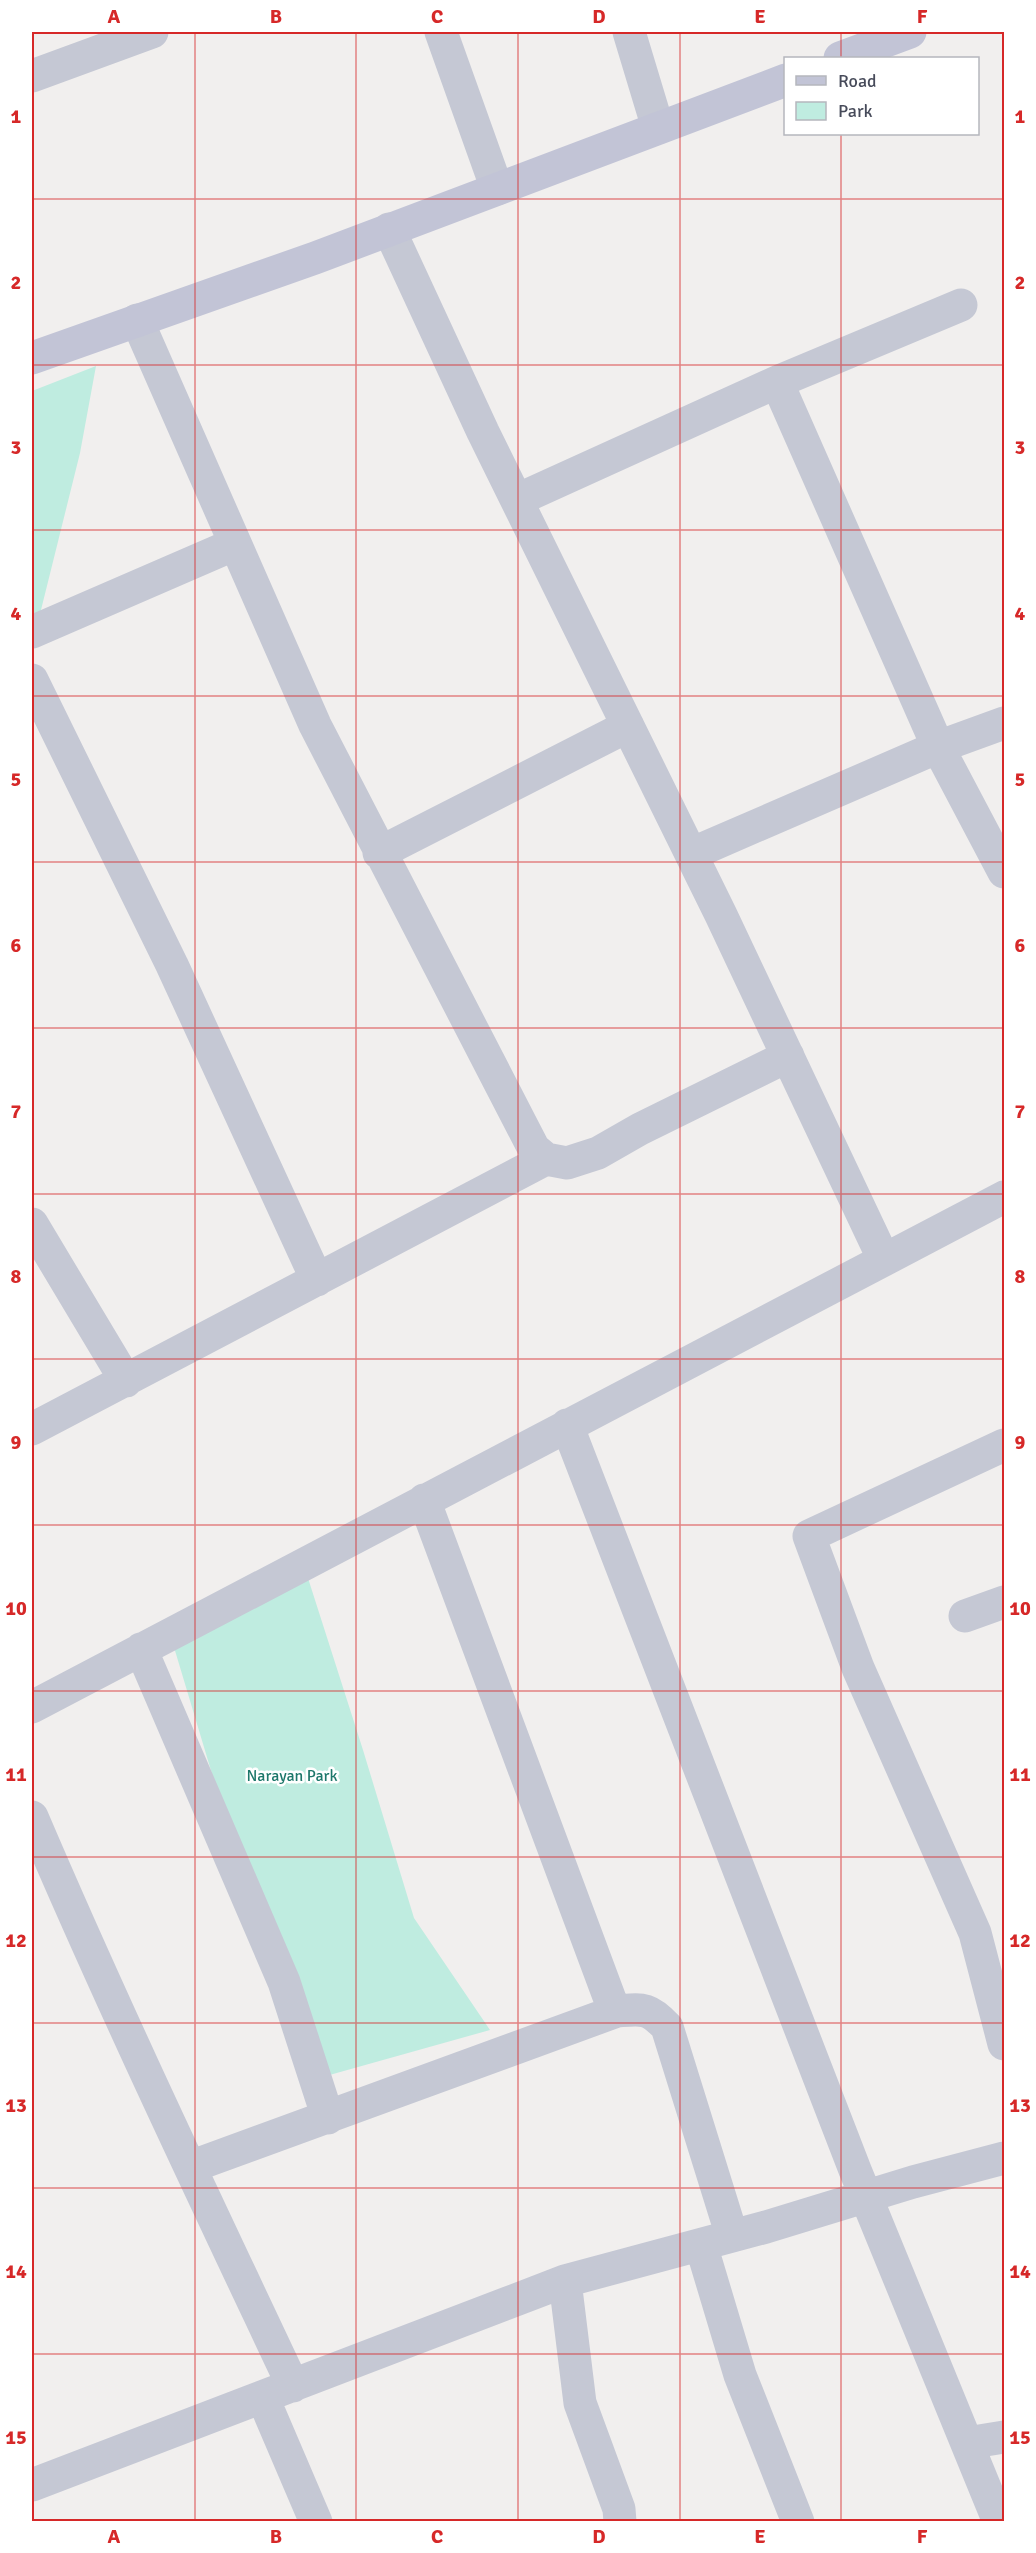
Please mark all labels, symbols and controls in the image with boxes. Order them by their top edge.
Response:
text: A [108,4,121,29]
text: B [270,4,282,29]
text: C [431,4,443,29]
text: D [592,4,606,29]
text: E [754,4,766,29]
text: F [917,4,928,29]
legend [784,57,979,135]
text: Road [838,70,877,92]
text: Park [838,100,873,122]
text: 1 [11,104,22,129]
text: 1 [1015,104,1026,129]
text: 2 [11,270,21,295]
text: 2 [1015,270,1025,295]
text: 3 [11,435,21,460]
text: 3 [1015,435,1025,460]
text: 4 [11,601,22,626]
text: 4 [1015,601,1026,626]
text: 5 [11,767,21,792]
text: 5 [1015,767,1025,792]
text: 6 [11,933,22,958]
text: 6 [1015,933,1026,958]
text: 7 [11,1099,22,1124]
text: 7 [1015,1099,1026,1124]
text: 8 [11,1264,22,1289]
text: 8 [1015,1264,1026,1289]
text: 9 [11,1430,22,1455]
text: 9 [1015,1430,1026,1455]
text: 10 [5,1596,27,1621]
text: 10 [1009,1596,1031,1621]
text: 11 [5,1762,27,1787]
text: 11 [1009,1762,1031,1787]
park label: Narayan Park [246,1766,338,1786]
text: 12 [5,1928,27,1953]
text: 12 [1009,1928,1031,1953]
text: 13 [5,2093,27,2118]
text: 13 [1009,2093,1031,2118]
text: 14 [5,2259,27,2284]
text: 14 [1009,2259,1031,2284]
text: 15 [5,2425,27,2450]
text: 15 [1009,2425,1031,2450]
text: A [108,2524,121,2549]
text: B [270,2524,282,2549]
text: C [431,2524,443,2549]
text: D [592,2524,606,2549]
text: E [754,2524,766,2549]
text: F [917,2524,928,2549]

